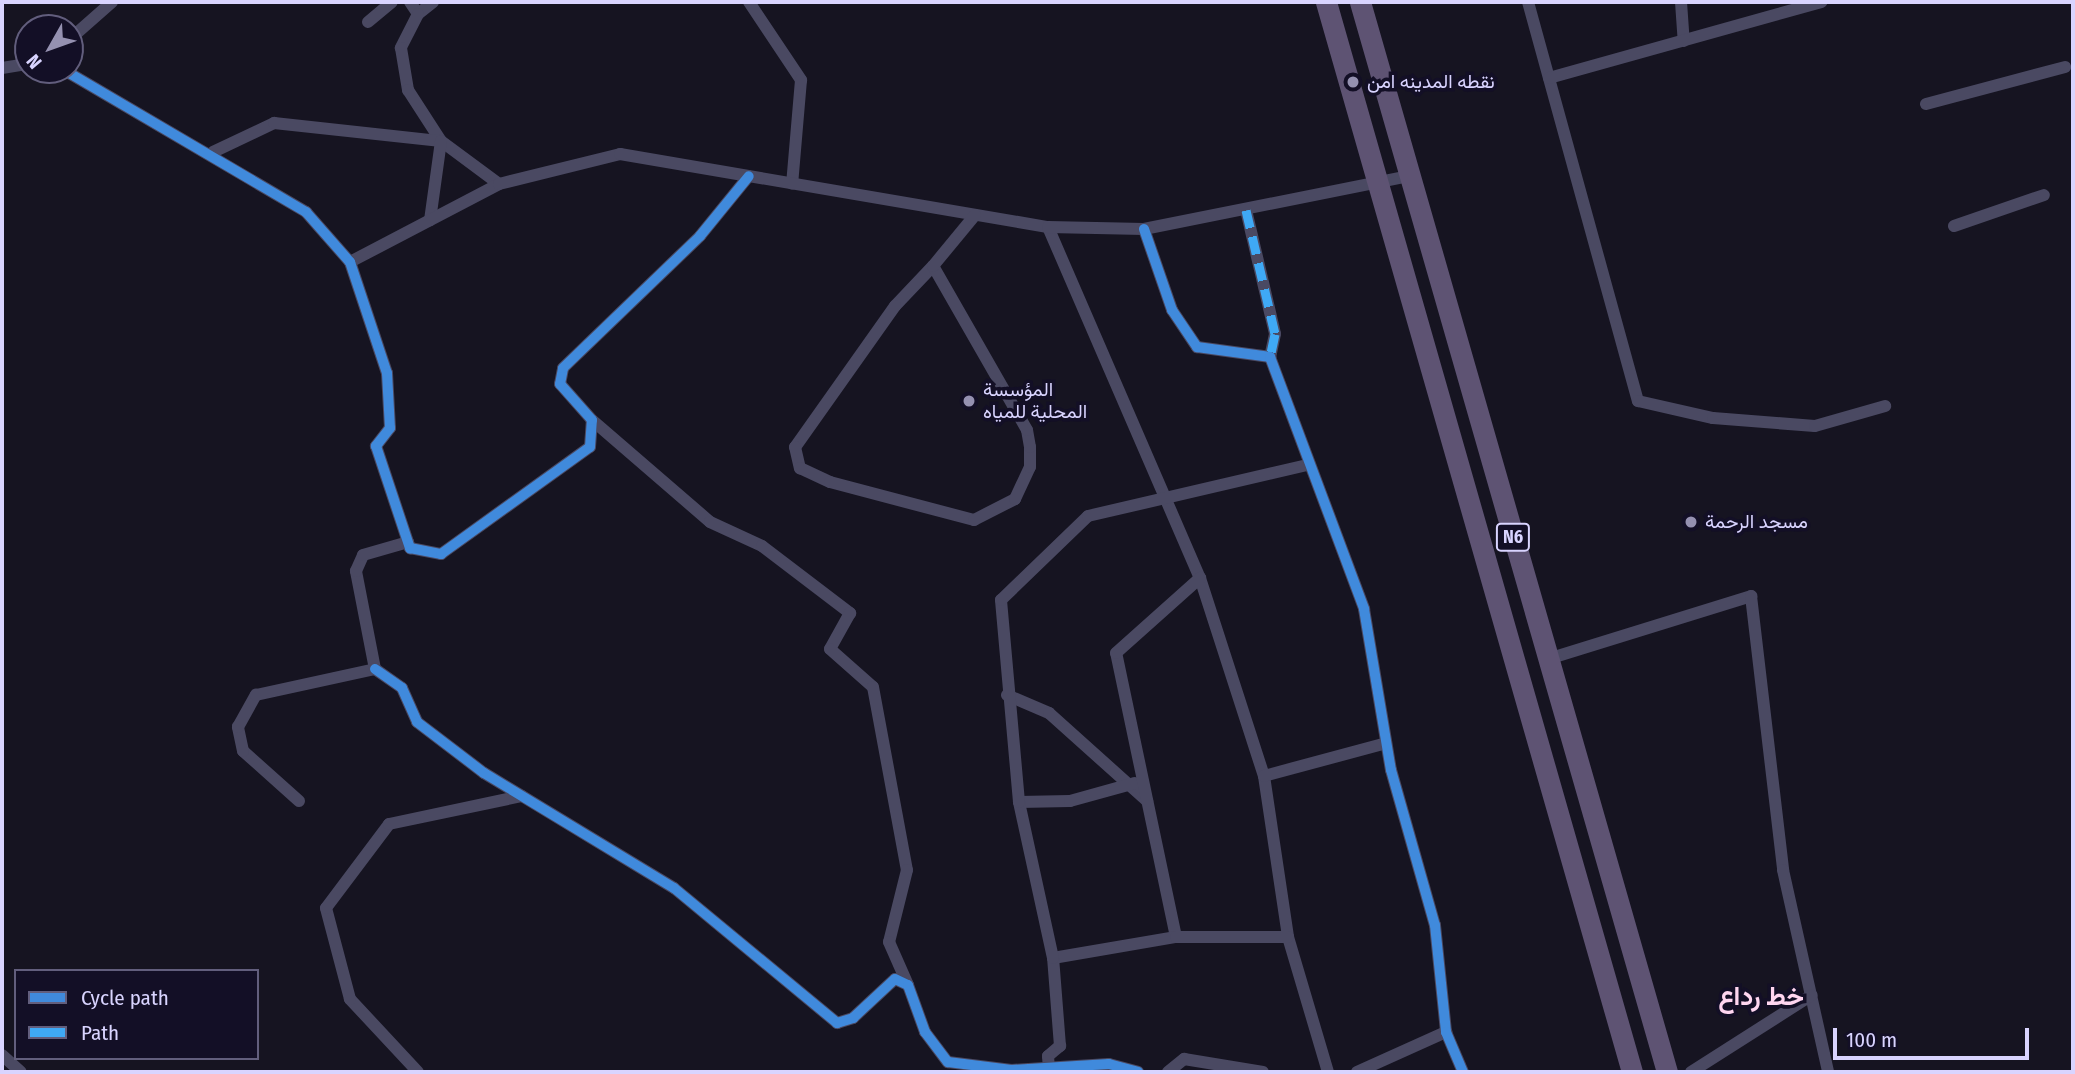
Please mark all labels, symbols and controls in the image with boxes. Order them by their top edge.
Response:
north arrow [14,14,84,84]
text: N [22,50,47,73]
place label: نقطه المدينه امن [1367,71,1495,93]
marker: نقطه المدينه امن [1345,74,1361,90]
place label: المؤسسة المحلية للمياه [983,379,1087,423]
marker: المؤسسة المحلية للمياه [961,393,977,409]
place label: مسجد الرحمة [1705,511,1808,533]
marker: مسجد الرحمة [1683,514,1699,530]
road number: N6 [1496,522,1530,552]
legend [14,969,259,1060]
district label: خط رداع [1718,981,1804,1013]
text: Cycle path [81,985,169,1011]
scale bar [1837,1014,2033,1058]
text: Path [81,1020,119,1046]
text: 100 m [1846,1027,1897,1053]

